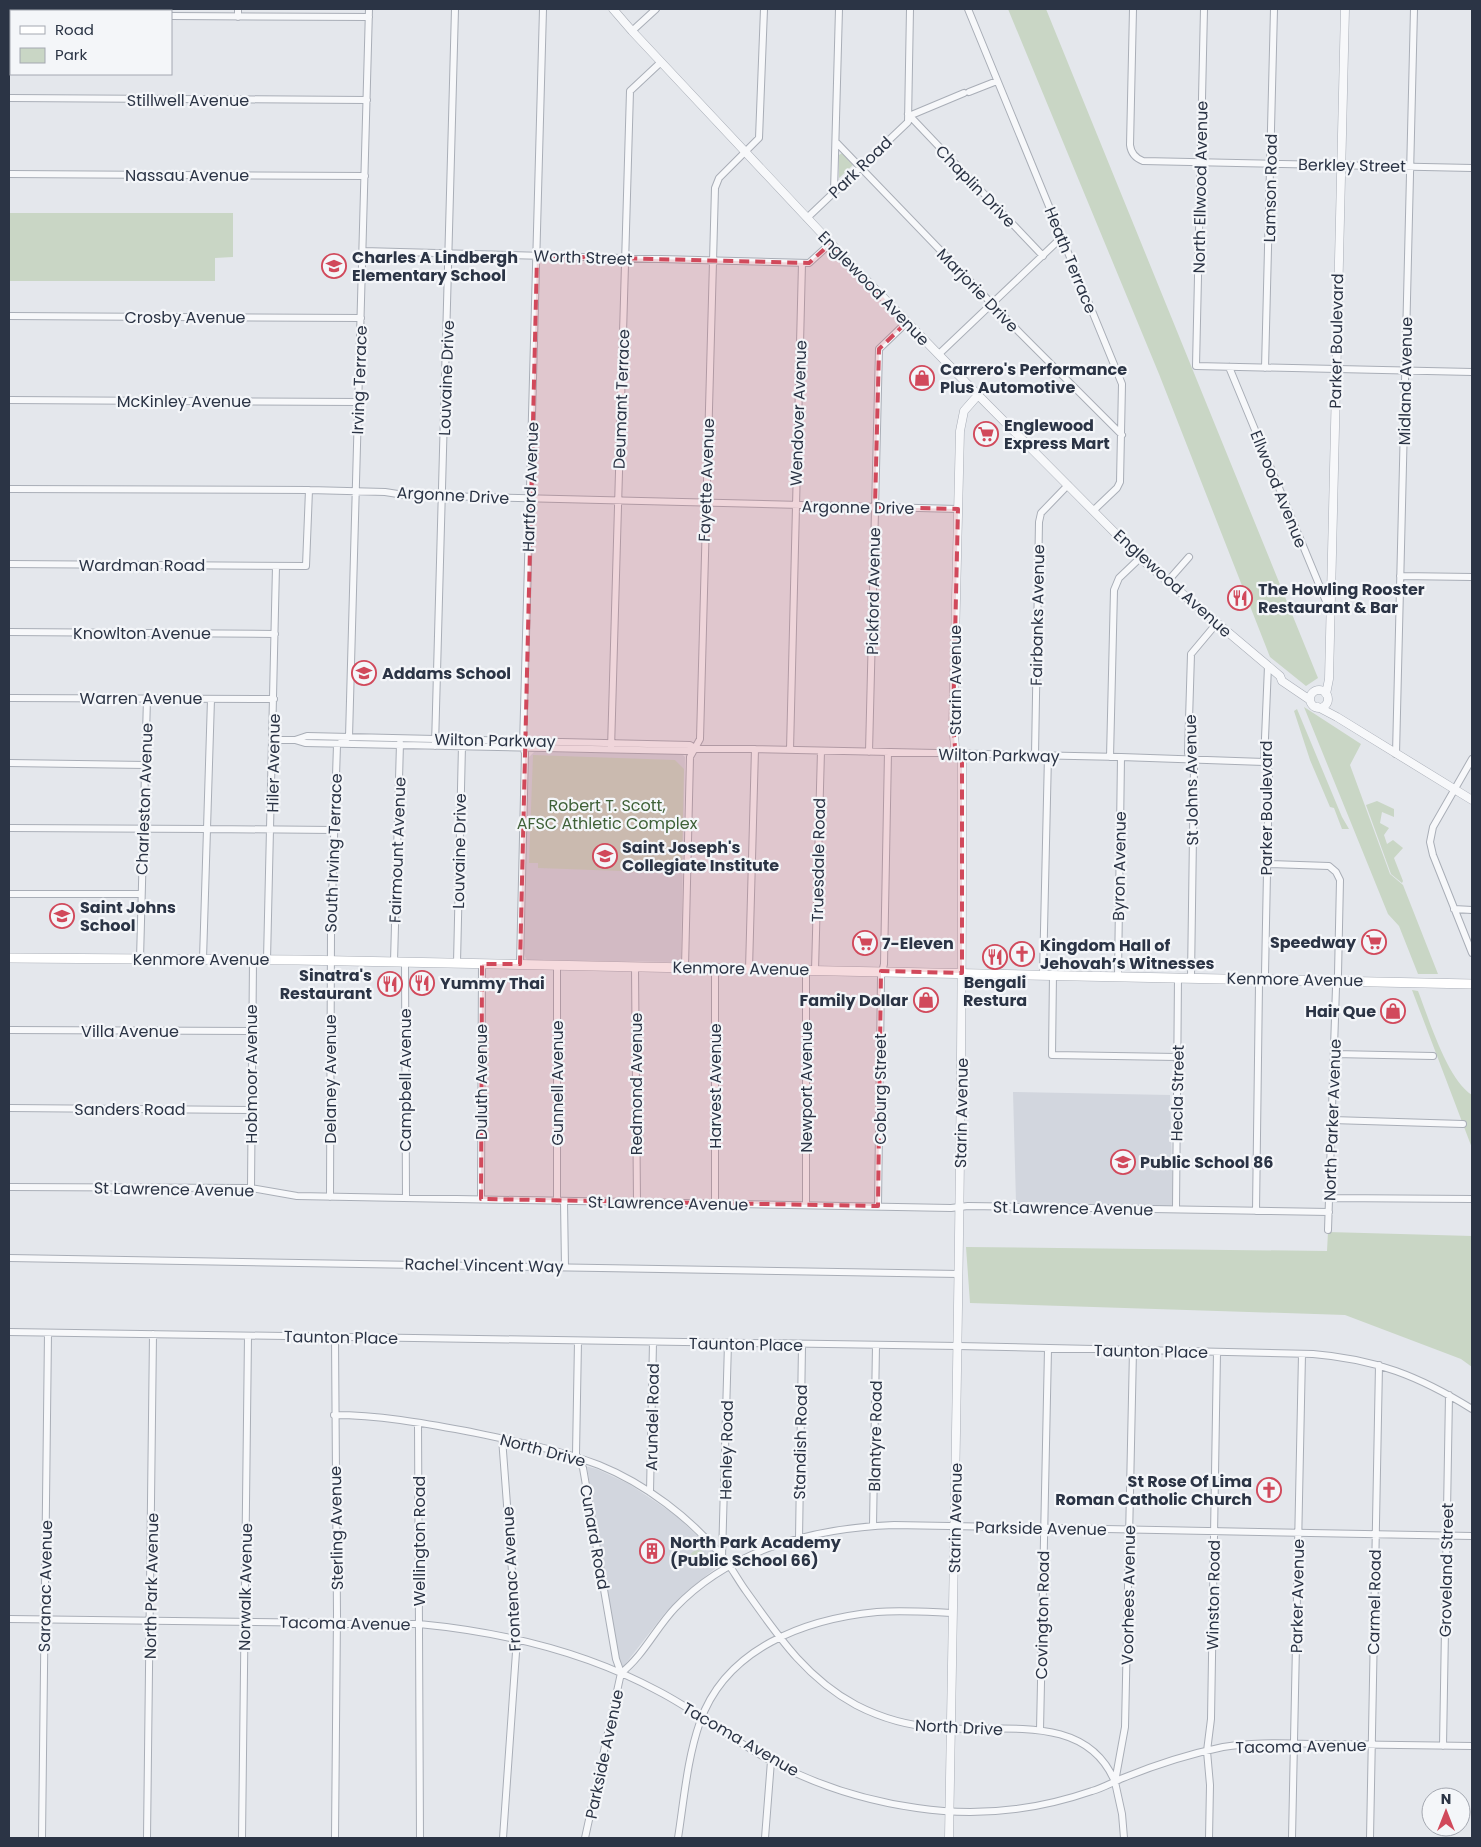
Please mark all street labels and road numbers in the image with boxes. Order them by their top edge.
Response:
street label: Stillwell Avenue [127,89,249,112]
street label: North Ellwood Avenue [1187,100,1214,274]
street label: Park Road [824,131,897,203]
street label: Lamson Road [1258,133,1283,243]
street label: Chaplin Drive [930,140,1021,233]
street label: Berkley Street [1298,153,1406,178]
street label: Nassau Avenue [125,164,249,187]
street label: Heath Terrace [1039,203,1102,317]
street label: Englewood Avenue [813,226,935,351]
street label: Marjorie Drive [932,243,1024,338]
street label: Worth Street [533,244,633,271]
street label: Parker Boulevard [1324,273,1349,409]
street label: Crosby Avenue [124,306,246,329]
street label: Midland Avenue [1393,316,1418,446]
street label: Louvaine Drive [433,320,460,436]
street label: Irving Terrace [346,325,373,435]
street label: Deumant Terrace [608,329,635,469]
street label: Wendover Avenue [784,340,813,486]
street label: McKinley Avenue [117,390,251,413]
street label: Fayette Avenue [693,418,720,542]
street label: Hartford Avenue [517,421,544,553]
street label: Ellwood Avenue [1244,427,1313,551]
street label: Argonne Drive [396,481,510,510]
street label: Argonne Drive [802,495,915,520]
street label: Englewood Avenue [1109,524,1237,643]
street label: Pickford Avenue [861,527,886,655]
street label: Fairbanks Avenue [1025,544,1050,686]
street label: Wardman Road [79,554,205,577]
street label: Knowlton Avenue [73,622,211,645]
street label: Starin Avenue [944,625,967,735]
street label: Warren Avenue [80,687,203,710]
street label: Hiler Avenue [261,713,286,813]
street label: St Johns Avenue [1179,714,1204,846]
street label: Charleston Avenue [130,722,159,875]
street label: Wilton Parkway [434,728,556,753]
street label: Parker Boulevard [1255,740,1278,876]
street label: Wilton Parkway [938,743,1060,768]
street label: South Irving Terrace [319,773,348,933]
street label: Fairmount Avenue [383,777,412,923]
street label: Louvaine Drive [447,793,472,909]
street label: Truesdale Road [806,798,831,922]
street label: Byron Avenue [1107,811,1132,921]
street label: Kenmore Avenue [133,948,269,971]
street label: Kenmore Avenue [672,956,810,981]
street label: Kenmore Avenue [1226,967,1364,992]
street label: Hobmoor Avenue [240,1004,263,1144]
street label: Campbell Avenue [394,1008,417,1152]
street label: Redmond Avenue [625,1013,648,1155]
street label: Delaney Avenue [319,1014,342,1144]
street label: Villa Avenue [81,1020,179,1043]
street label: Gunnell Avenue [546,1020,569,1146]
street label: Newport Avenue [795,1021,818,1153]
street label: Harvest Avenue [704,1023,727,1149]
street label: Duluth Avenue [470,1024,493,1140]
street label: Coburg Street [869,1033,892,1145]
street label: North Parker Avenue [1318,1038,1347,1202]
street label: Hecla Street [1165,1044,1190,1141]
street label: Starin Avenue [949,1057,974,1168]
street label: Sanders Road [74,1098,186,1121]
street label: St Lawrence Avenue [94,1177,254,1202]
street label: St Lawrence Avenue [588,1191,748,1216]
street label: St Lawrence Avenue [993,1196,1153,1221]
street label: Rachel Vincent Way [404,1253,564,1278]
street label: Taunton Place [284,1325,398,1350]
street label: Taunton Place [689,1332,803,1357]
street label: Taunton Place [1094,1339,1208,1364]
street label: Arundel Road [640,1363,665,1471]
street label: Blantyre Road [863,1380,888,1492]
street label: Standish Road [788,1384,813,1500]
street label: Henley Road [714,1400,739,1500]
street label: North Drive [497,1428,588,1473]
street label: Starin Avenue [943,1462,968,1573]
street label: Sterling Avenue [324,1466,349,1590]
street label: Wellington Road [408,1476,431,1606]
street label: Cunard Road [574,1483,615,1591]
street label: Groveland Street [1434,1502,1459,1637]
street label: Frontenac Avenue [496,1506,527,1652]
street label: North Park Avenue [139,1513,164,1659]
street label: Parkside Avenue [975,1516,1107,1541]
street label: Saranac Avenue [33,1520,58,1652]
street label: Norwalk Avenue [233,1523,258,1651]
street label: Voorhees Avenue [1116,1525,1141,1665]
street label: Parker Avenue [1285,1538,1310,1653]
street label: Winston Road [1201,1540,1226,1650]
street label: Carmel Road [1362,1549,1387,1655]
street label: Covington Road [1030,1550,1055,1680]
street label: Tacoma Avenue [279,1611,411,1636]
street label: Parkside Avenue [580,1687,629,1821]
street label: Tacoma Avenue [678,1697,803,1782]
street label: North Drive [914,1714,1004,1741]
street label: Tacoma Avenue [1235,1734,1367,1759]

